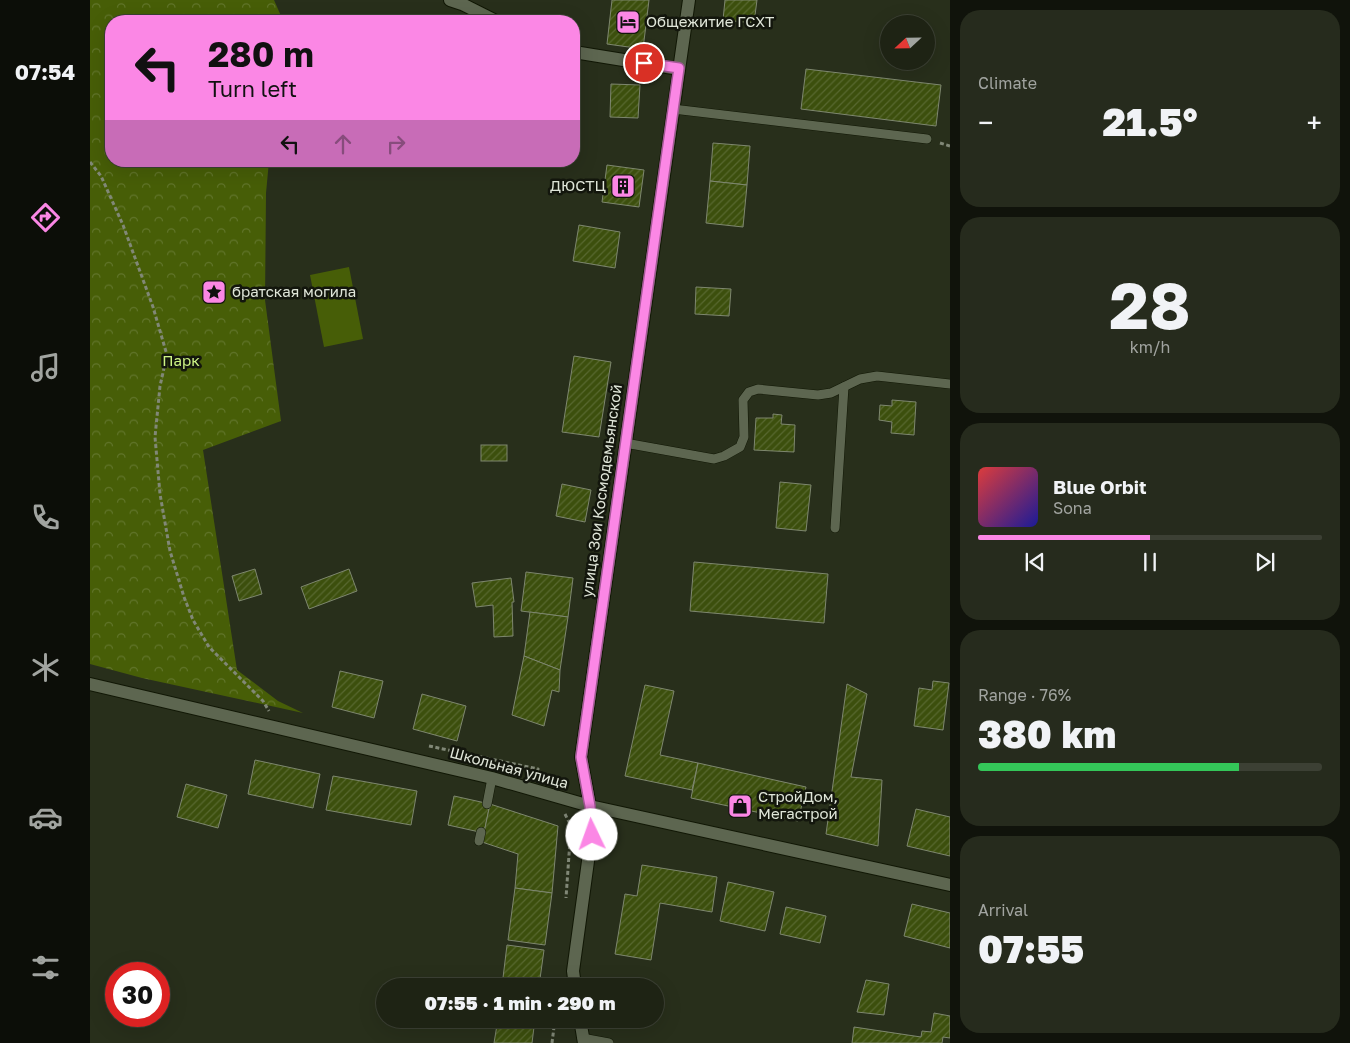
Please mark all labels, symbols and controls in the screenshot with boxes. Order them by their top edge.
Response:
hotel icon: Общежитие ГСХТ [615,9,641,35]
place label: Общежитие ГСХТ [646,12,774,30]
north arrow [880,15,935,70]
map controls [880,15,935,70]
text: 280 m [208,33,314,75]
icon: left [125,35,190,100]
pin [623,42,665,84]
icon: arrive [630,49,658,77]
text: 07:54 [15,58,75,85]
text: Climate [978,73,1037,93]
text: Turn left [208,75,297,102]
text: 21.5° [1103,99,1197,144]
text: − [978,106,993,139]
text: + [1307,106,1322,139]
icon: left [276,130,304,158]
icon: ahead [329,130,357,158]
icon: right [382,130,410,158]
building icon: ДЮСТЦ [610,173,636,199]
place label: ДЮСТЦ [550,176,607,194]
icon: directions [28,200,63,235]
text: 28 [1109,265,1191,343]
place icon: братская могила [201,279,227,305]
place label: братская могила [232,282,356,300]
text: km/h [1130,337,1170,357]
icon: music [28,350,63,385]
park label: Парк [162,351,200,369]
street label: улица Зои Космодемьянской [577,383,625,599]
text: Blue Orbit [1053,475,1147,498]
text: Sona [1053,498,1092,518]
icon: phone [28,500,63,535]
icon: previous [1021,548,1049,576]
icon: pause [1136,548,1164,576]
icon: next [1251,548,1279,576]
icon: climate [28,650,63,685]
text: Range · 76% [978,685,1071,705]
text: 380 km [978,711,1116,756]
street label: Школьная улица [448,743,571,792]
place label: СтройДом, Мегастрой [758,787,838,822]
shop icon: СтройДом, Мегастрой [727,793,753,819]
icon: car [28,800,63,835]
position arrow [565,808,617,860]
text: Arrival [978,900,1028,920]
text: 07:55 [978,926,1084,971]
icon: filters [28,950,63,985]
speed limit sign: 30 [105,962,170,1027]
text: 07:55 · 1 min · 290 m [425,991,615,1014]

